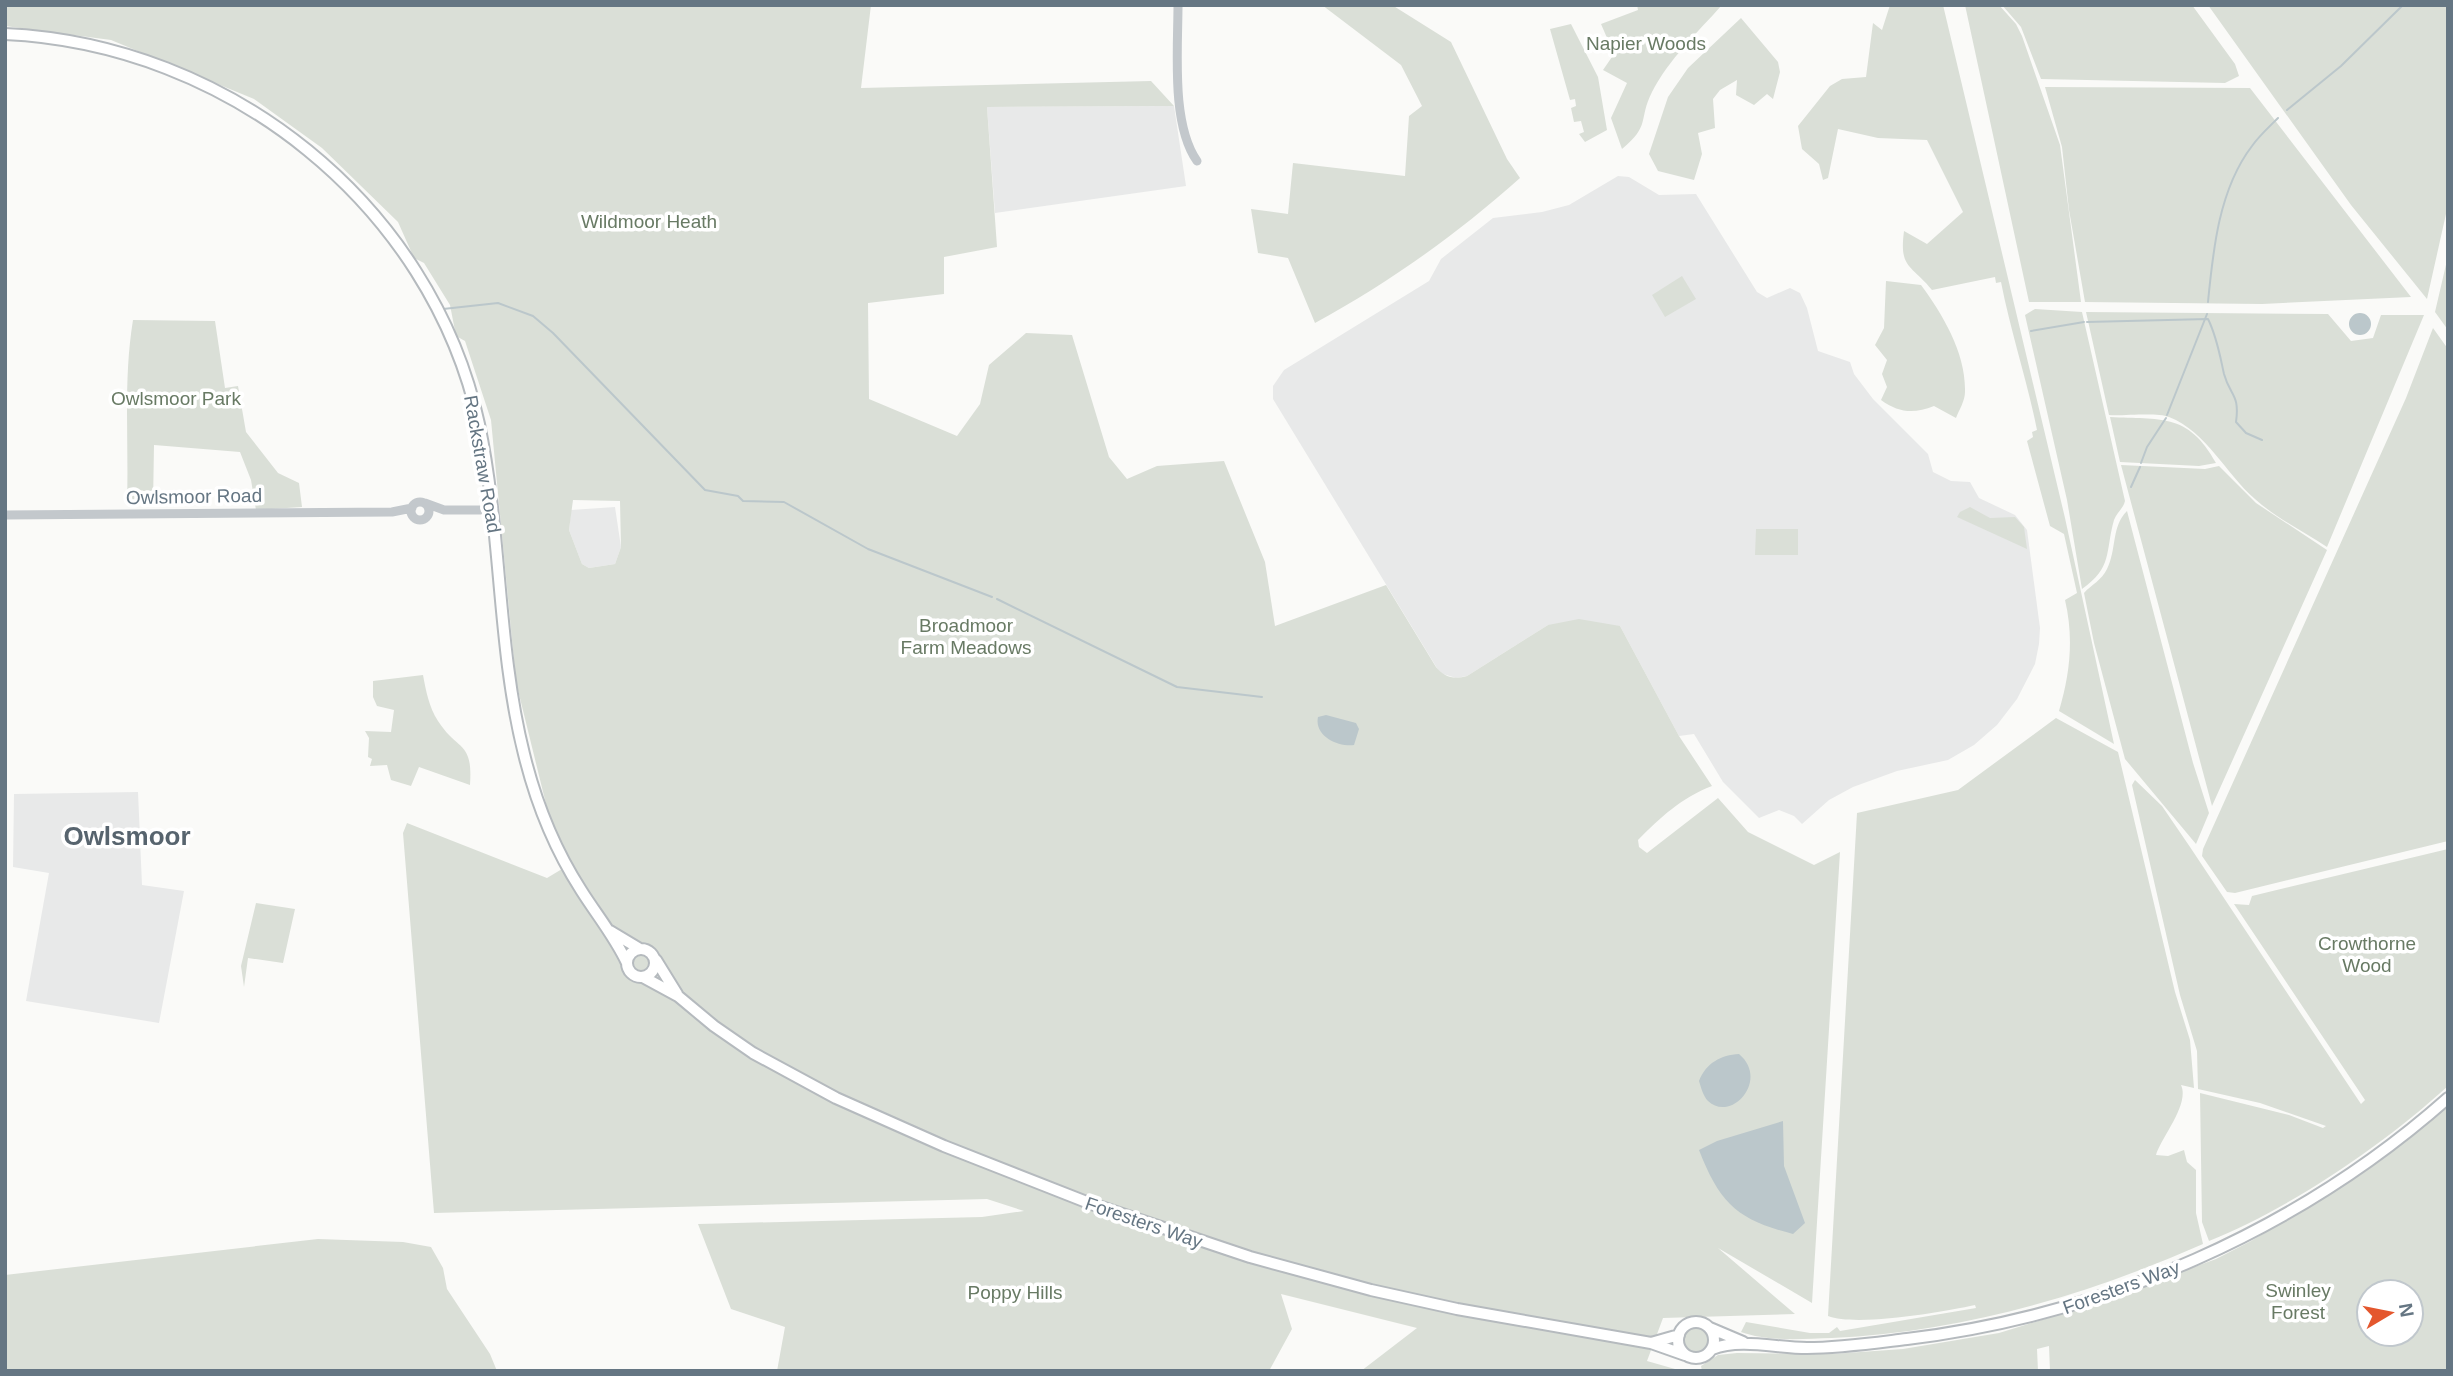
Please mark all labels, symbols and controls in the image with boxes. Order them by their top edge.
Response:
park label: Napier Woods [1586,33,1706,54]
park label: Wildmoor Heath [581,211,717,232]
park label: Owlsmoor Park [111,388,241,409]
street label: Rackstraw Road [460,394,505,535]
street label: Owlsmoor Road [126,485,262,508]
park label: Broadmoor Farm Meadows [901,615,1031,658]
district label: Owlsmoor [63,821,191,851]
park label: Crowthorne Wood [2318,933,2416,976]
street label: Foresters Way [1082,1193,1206,1253]
street label: Foresters Way [2060,1256,2183,1318]
north arrow [2355,1278,2425,1348]
park label: Swinley Forest [2265,1280,2331,1323]
park label: Poppy Hills [967,1282,1063,1303]
text: N [2395,1302,2418,1319]

